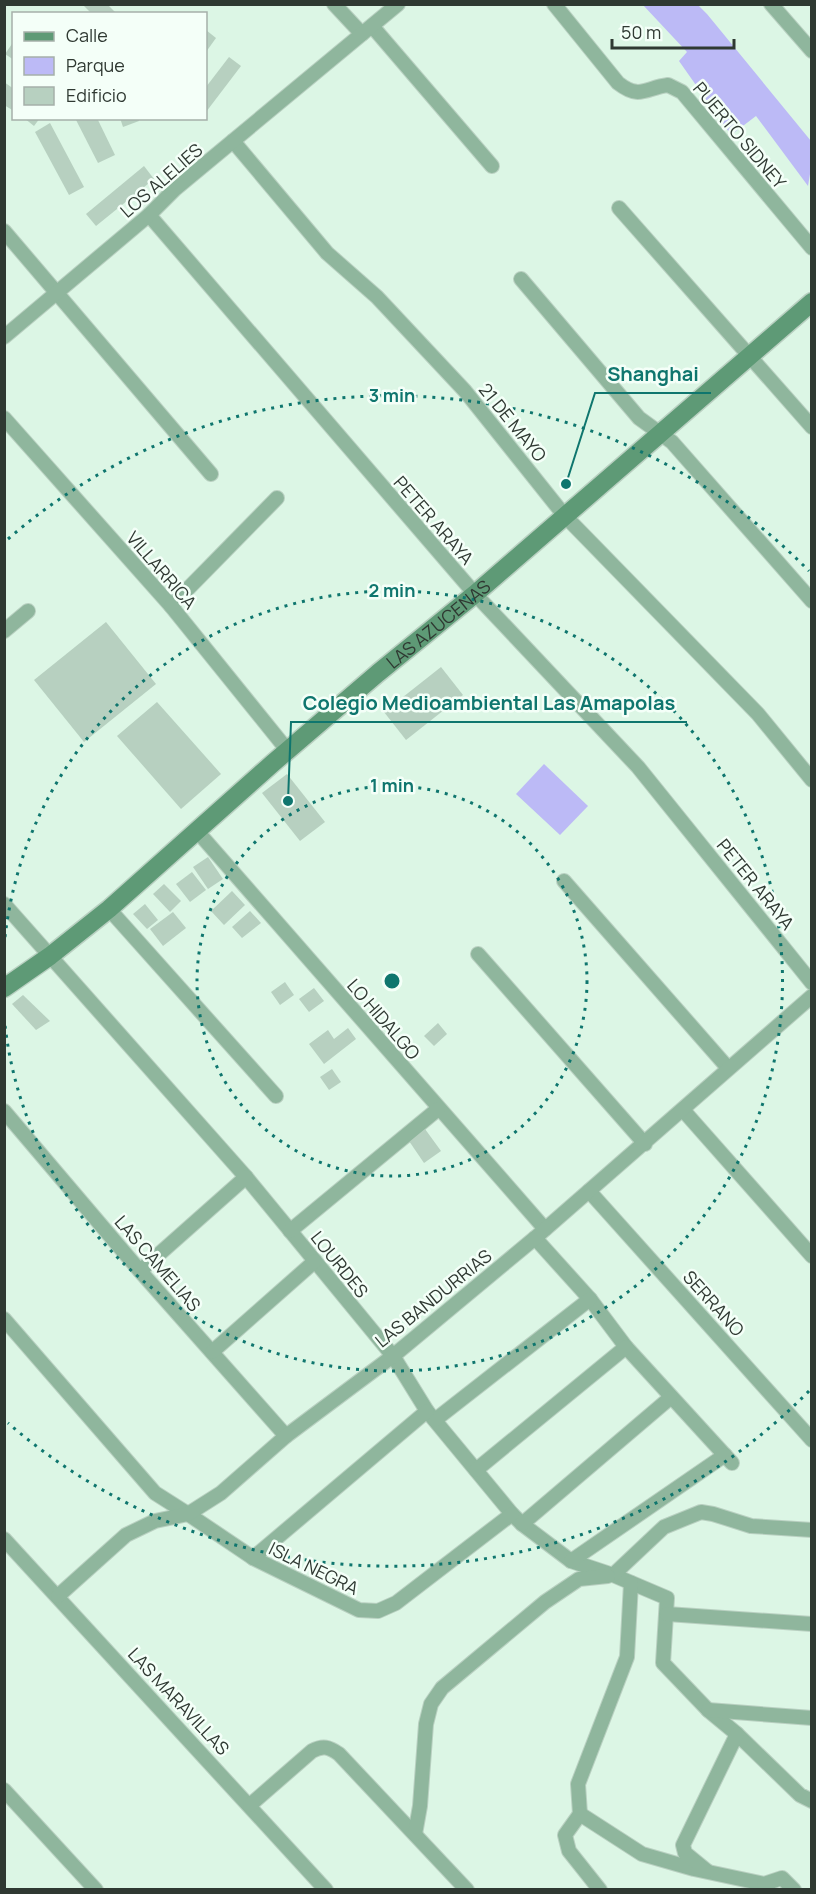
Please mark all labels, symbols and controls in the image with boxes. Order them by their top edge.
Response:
legend [12,12,207,120]
scale bar [612,12,734,50]
text: 50 m [621,20,661,44]
text: Calle [66,23,108,47]
text: Parque [66,53,125,77]
street label: PUERTO SIDNEY [688,77,792,194]
text: Edificio [66,83,127,107]
street label: LOS ALELIES [115,138,207,222]
callout: Shanghai [595,355,711,393]
text: Shanghai [607,360,699,387]
street label: 21 DE MAYO [474,378,552,466]
text: 3 min [369,383,415,407]
street label: PETER ARAYA [389,471,480,570]
street label: VILLARRICA [122,526,203,614]
street label: LAS AZUCENAS [381,574,495,674]
text: 2 min [369,578,415,602]
callout: Colegio Medioambiental Las Amapolas [291,684,687,722]
text: Colegio Medioambiental Las Amapolas [303,689,675,716]
text: 1 min [370,773,414,797]
street label: PETER ARAYA [712,834,800,935]
centre of rings [382,971,402,991]
street label: LO HIDALGO [342,974,426,1064]
street label: LAS CAMELIAS [110,1210,206,1316]
street label: LOURDES [306,1226,374,1302]
street label: LAS BANDURRIAS [370,1244,496,1352]
street label: SERRANO [678,1265,750,1341]
street label: ISLA NEGRA [265,1536,363,1600]
street label: LAS MARAVILLAS [123,1642,235,1760]

